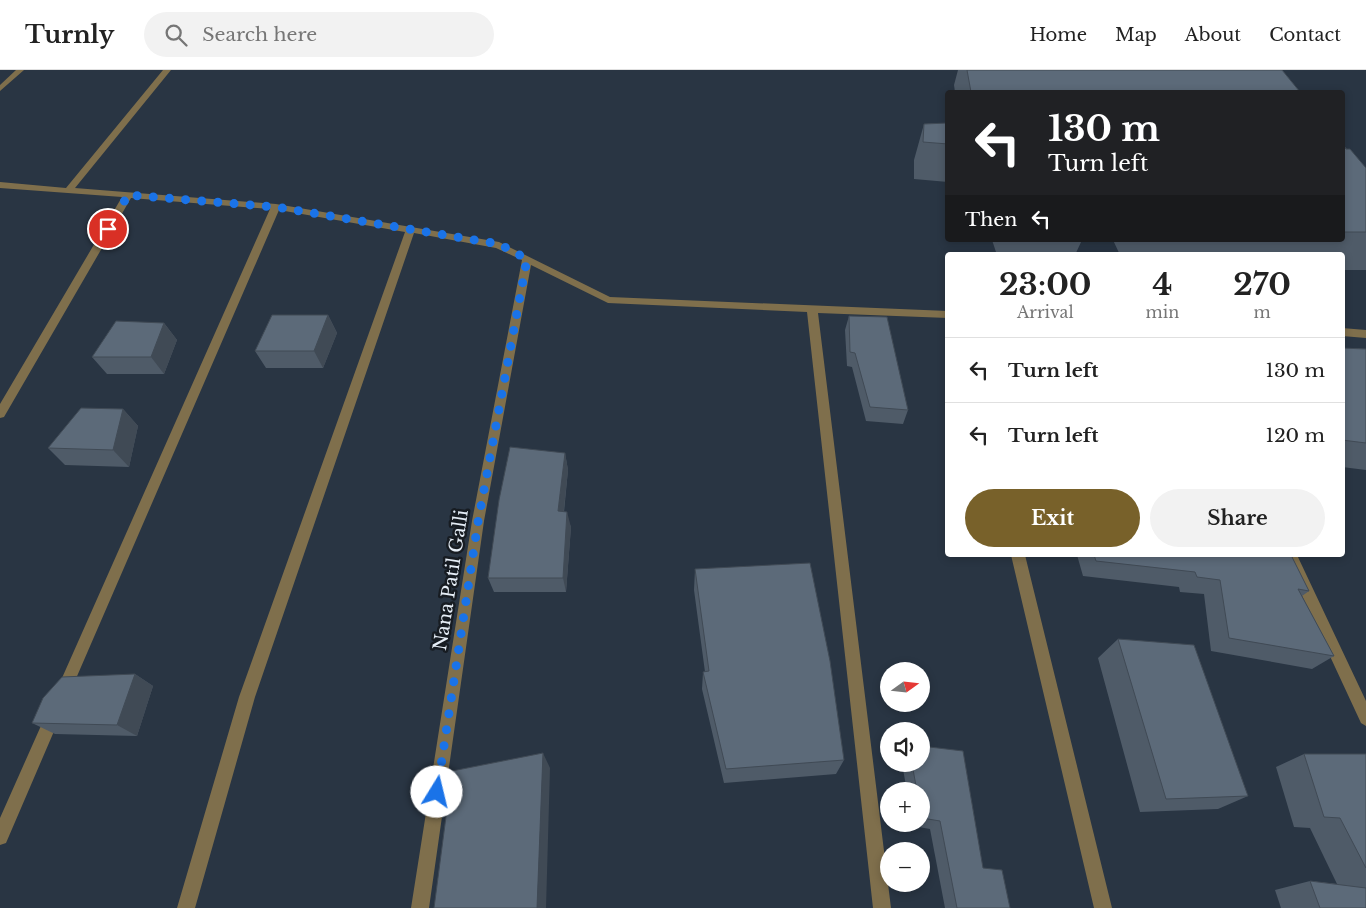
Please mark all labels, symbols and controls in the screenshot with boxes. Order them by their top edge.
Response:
search box [144,12,494,57]
text: Turnly [25,20,114,49]
icon: search [162,21,190,49]
text: Search here [202,23,317,46]
text: Home [1029,24,1087,46]
text: Map [1115,24,1157,46]
text: About [1185,24,1241,46]
text: Contact [1269,24,1341,46]
text: 130 m [1048,107,1160,150]
icon: left [965,110,1030,175]
text: Turn left [1048,150,1148,177]
icon: left [1027,205,1055,233]
pin [87,208,129,250]
text: Then [965,208,1017,231]
icon: arrive [94,215,122,243]
text: 23:00 [999,266,1092,303]
text: 4 [1152,266,1172,303]
text: 270 [1233,266,1291,303]
text: Arrival [1017,302,1074,322]
text: min [1146,302,1179,322]
text: m [1254,302,1271,322]
icon: left [965,356,993,384]
text: Turn left [1008,359,1099,382]
text: 130 m [1265,359,1325,382]
icon: left [965,421,993,449]
text: Turn left [1008,424,1099,447]
text: 120 m [1265,424,1325,447]
button: Exit [965,489,1140,547]
button: Share [1150,489,1325,547]
street label: Nana Patil Galli [429,508,473,652]
north arrow [880,662,930,712]
map controls [880,662,930,892]
button: sound [880,722,930,772]
position arrow [410,765,462,817]
button: + [880,782,930,832]
button: − [880,842,930,892]

